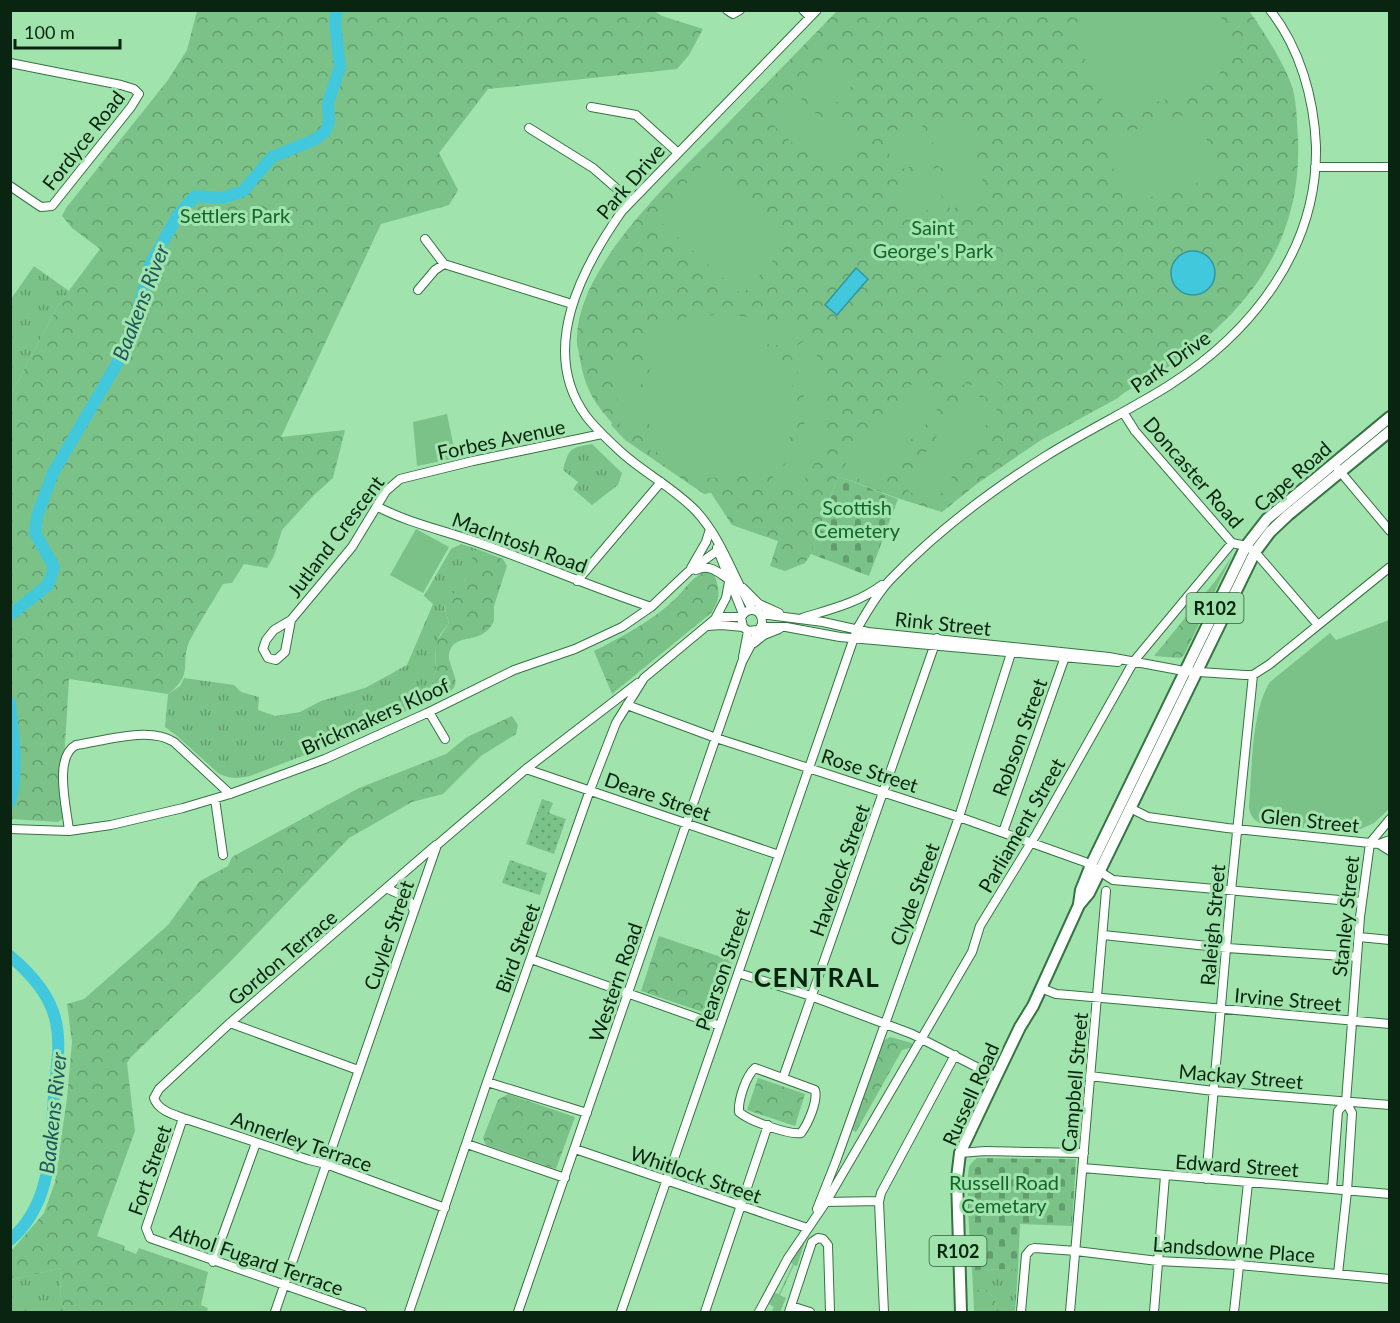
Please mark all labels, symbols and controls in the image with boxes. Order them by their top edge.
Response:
scale bar [15,12,120,50]
text: 100 m [24,21,75,43]
street label: Fordyce Road [37,86,129,194]
street label: Park Drive [591,138,669,224]
park label: Settlers Park [180,203,291,227]
park label: Saint George's Park [873,215,994,262]
water label: Baakens River [107,240,174,363]
street label: Park Drive [1125,325,1215,397]
street label: Doncaster Road [1139,411,1249,533]
street label: Forbes Avenue [435,414,567,464]
street label: Cape Road [1248,436,1336,516]
street label: Jutland Crescent [281,470,389,602]
park label: Scottish Cemetery [814,495,901,542]
street label: MacIntosh Road [449,506,591,578]
road number: R102 [1186,593,1244,623]
street label: Rink Street [894,606,992,640]
street label: Brickmakers Kloof [297,673,453,759]
street label: Robson Street [987,675,1051,799]
street label: Rose Street [819,743,921,797]
street label: Parliament Street [973,753,1069,897]
street label: Deare Street [602,767,714,825]
street label: Havelock Street [804,801,874,939]
street label: Glen Street [1260,803,1360,837]
street label: Clyde Street [884,839,944,949]
street label: Stanley Street [1327,854,1363,978]
street label: Raleigh Street [1195,863,1229,987]
street label: Cuyler Street [358,877,418,993]
street label: Bird Street [490,900,544,996]
street label: Gordon Terrace [223,904,341,1010]
street label: Pearson Street [690,905,754,1033]
street label: Western Road [583,919,647,1045]
district label: CENTRAL [754,961,880,993]
street label: Irvine Street [1233,982,1343,1016]
street label: Campbell Street [1056,1011,1092,1153]
street label: Russell Road [937,1039,1003,1149]
water label: Baakens River [33,1050,71,1175]
street label: Mackay Street [1178,1059,1304,1093]
street label: Annerley Terrace [228,1106,376,1176]
street label: Fort Street [122,1122,176,1218]
street label: Whitlock Street [627,1140,765,1208]
street label: Edward Street [1174,1149,1300,1181]
park label: Russell Road Cemetary [949,1170,1059,1217]
street label: Athol Fugard Terrace [167,1218,347,1300]
street label: Landsdowne Place [1152,1231,1316,1267]
road number: R102 [930,1236,986,1266]

